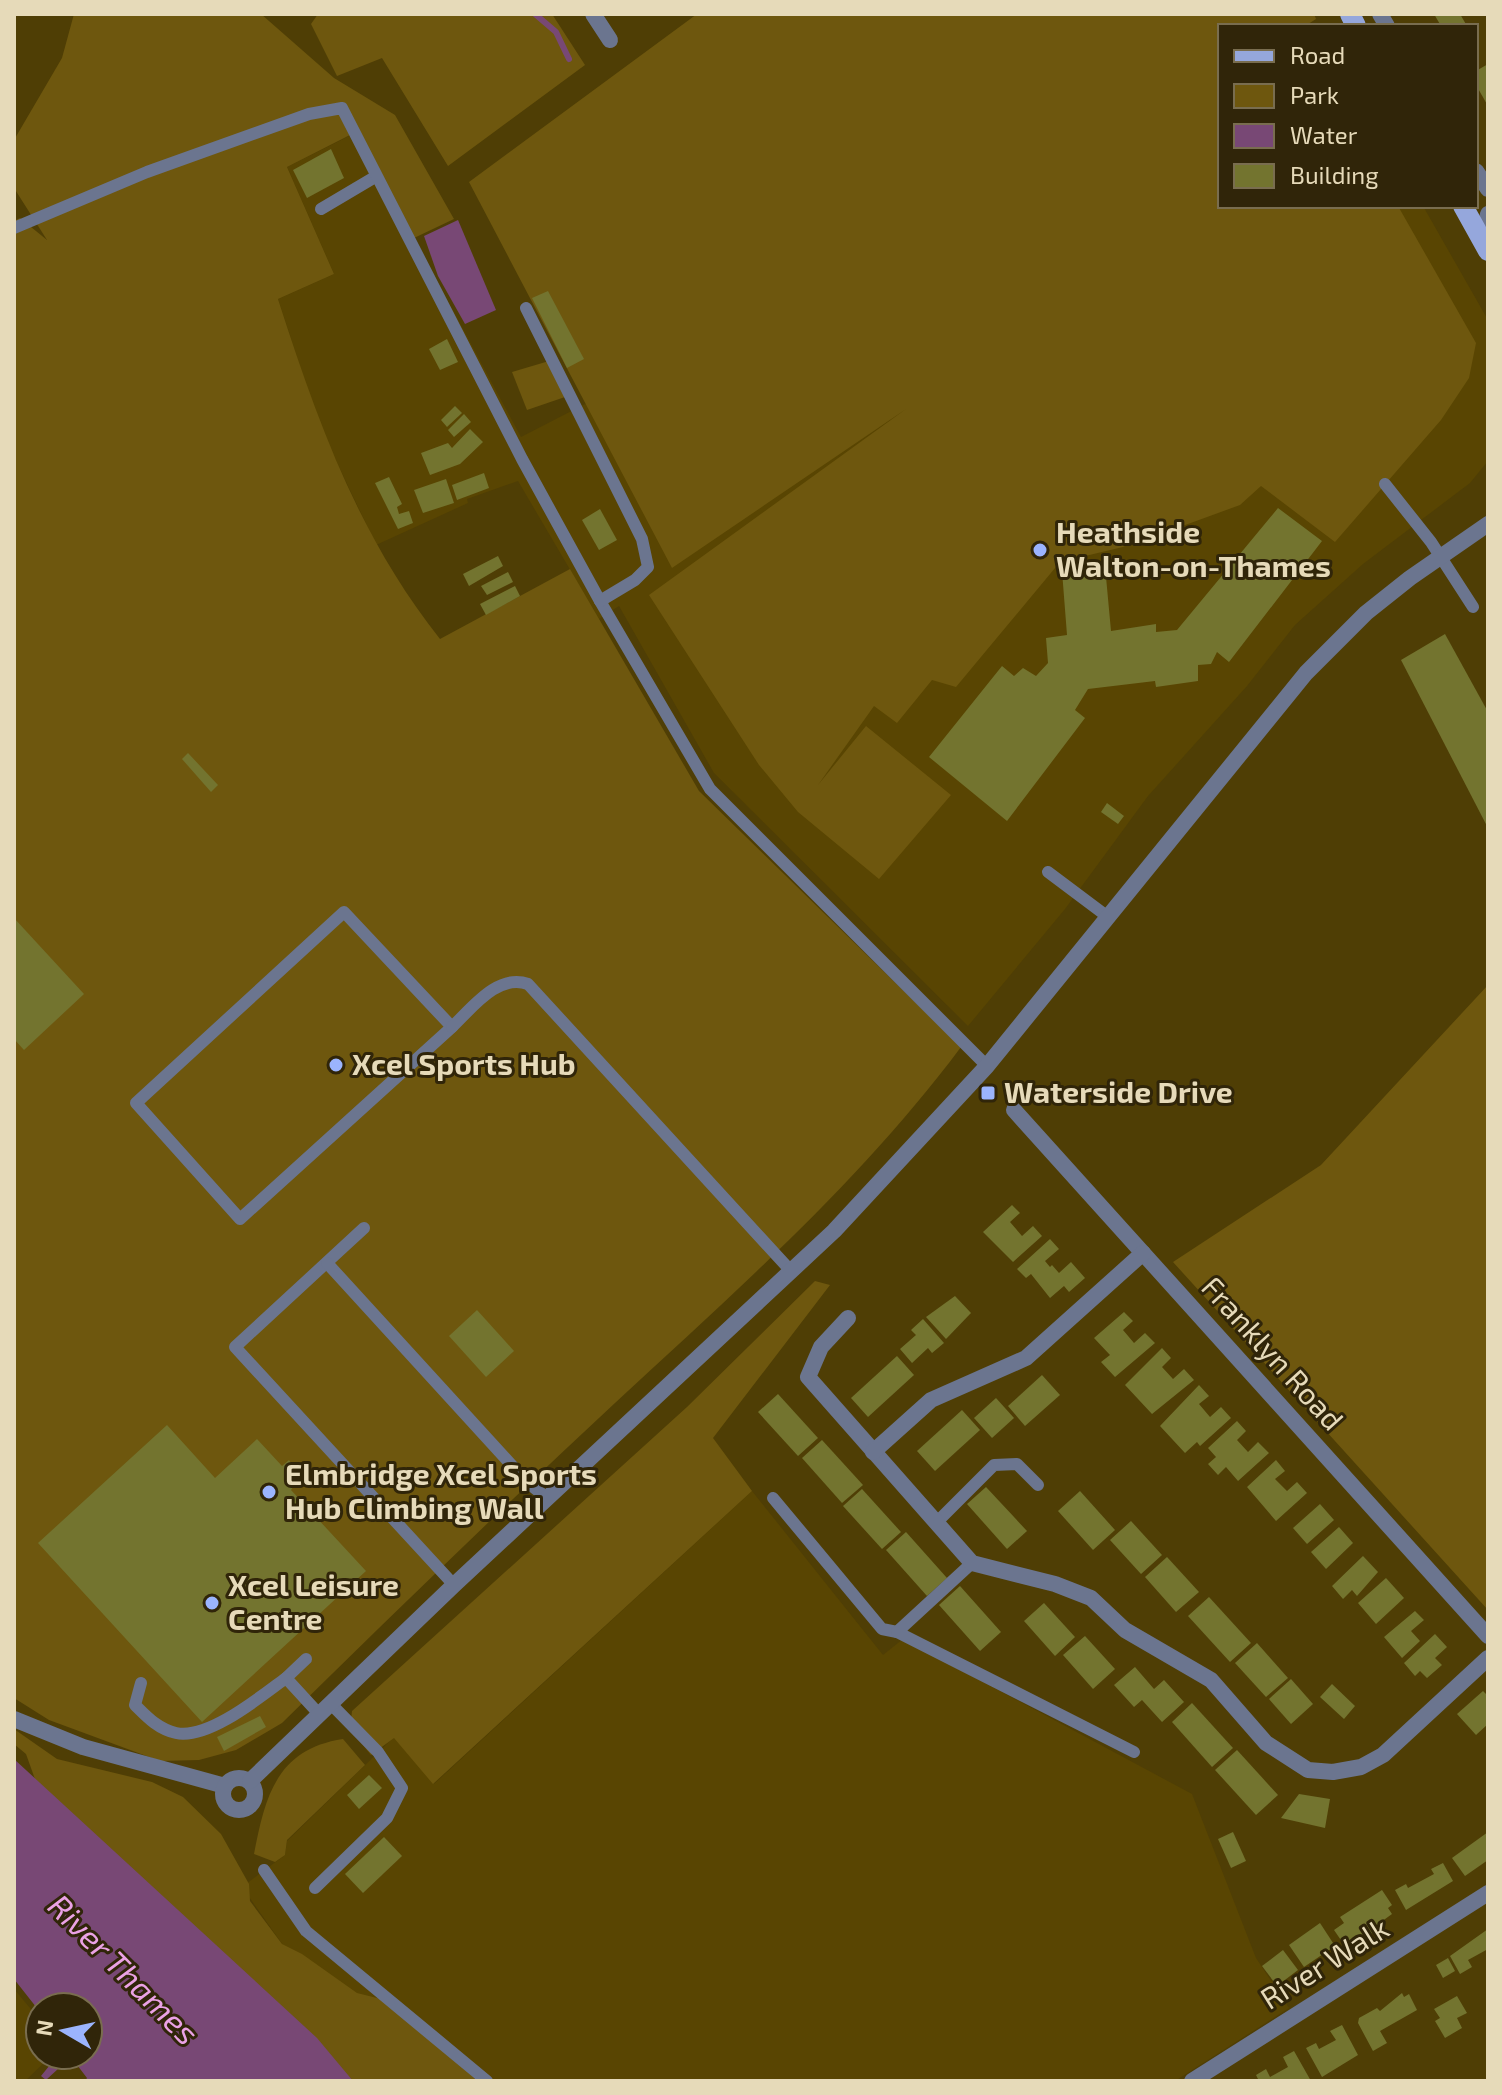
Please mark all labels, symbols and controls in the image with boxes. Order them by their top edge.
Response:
legend [1218,24,1478,208]
text: Road [1290,40,1345,69]
text: Park [1290,80,1339,109]
text: Water [1290,120,1358,149]
text: Building [1290,160,1379,189]
place label: Heathside Walton-on-Thames [1056,513,1331,583]
marker: Heathside Walton-on-Thames [1031,541,1049,559]
place label: Xcel Sports Hub [352,1045,576,1081]
marker: Xcel Sports Hub [327,1056,345,1074]
place label: Waterside Drive [1004,1073,1233,1109]
marker: Waterside Drive [979,1084,997,1102]
street label: Franklyn Road [1195,1268,1352,1437]
place label: Elmbridge Xcel Sports Hub Climbing Wall [285,1455,597,1525]
marker: Elmbridge Xcel Sports Hub Climbing Wall [260,1483,278,1501]
place label: Xcel Leisure Centre [228,1566,399,1636]
marker: Xcel Leisure Centre [203,1594,221,1612]
water label: River Thames [41,1886,207,2052]
street label: River Walk [1253,1909,1395,2016]
north arrow [24,1991,104,2071]
text: N [29,2018,57,2038]

